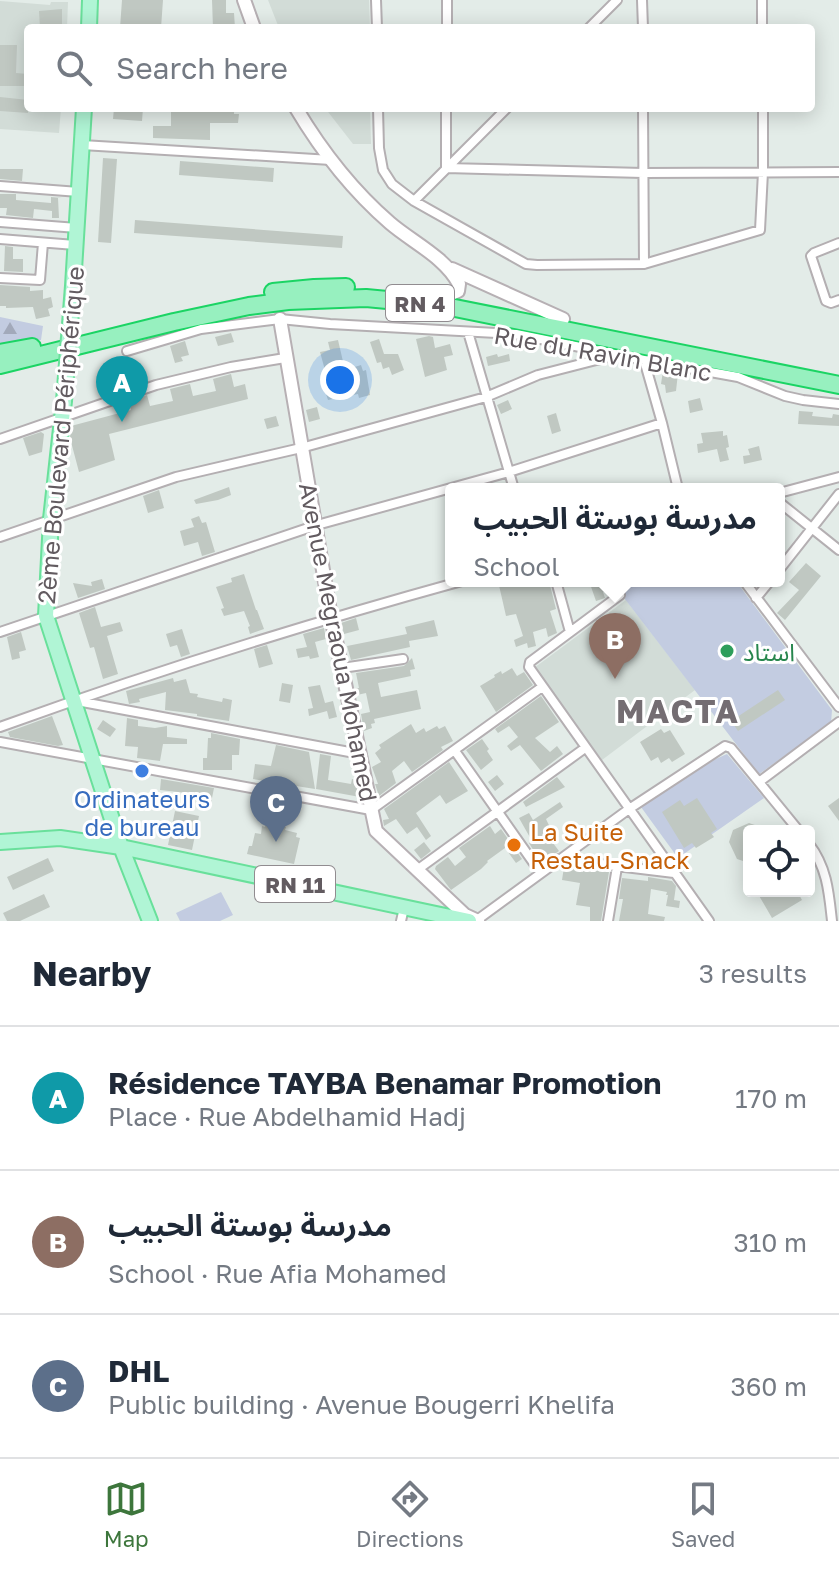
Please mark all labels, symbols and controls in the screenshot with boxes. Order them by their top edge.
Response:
search box [24,24,815,112]
icon: search [52,46,96,90]
text: Search here [116,50,288,86]
street label: 2ème Boulevard Périphérique [31,265,89,605]
road number: RN 4 [386,285,454,321]
street label: Rue du Ravin Blanc [492,320,714,386]
pin: A [96,356,148,422]
your location [320,360,360,400]
street label: Avenue Megraoua Mohamed [294,480,384,804]
popup [445,483,785,587]
text: مدرسة بوستة الحبيب [473,500,757,536]
text: School [473,551,560,582]
pin: B [589,613,641,679]
place label: استاد [743,637,795,666]
marker: استاد [718,642,736,660]
district label: MACTA [616,692,740,730]
marker: Ordinateurs de bureau [133,762,151,780]
pin: C [250,776,302,842]
place label: Ordinateurs de bureau [74,784,210,841]
place label: La Suite Restau-Snack [530,817,690,874]
map controls [743,825,815,897]
button: locate [743,825,815,897]
marker: La Suite Restau-Snack [505,836,523,854]
road number: RN 11 [255,866,335,902]
text: Nearby [32,953,152,993]
text: 3 results [699,958,807,989]
text: Résidence TAYBA Benamar Promotion [108,1065,661,1101]
text: A [49,1083,67,1114]
text: 170 m [735,1083,807,1114]
text: Place · Rue Abdelhamid Hadj [108,1101,466,1132]
text: مدرسة بوستة الحبيب [108,1207,392,1243]
text: B [49,1227,67,1258]
text: 310 m [734,1227,807,1258]
text: School · Rue Afia Mohamed [108,1258,447,1289]
text: DHL [108,1353,169,1389]
text: C [49,1371,67,1402]
text: 360 m [730,1371,807,1402]
text: Public building · Avenue Bougerri Khelifa [108,1389,615,1420]
tab: Map [104,1477,149,1552]
tab: Directions [356,1477,464,1552]
tab: Saved [671,1477,735,1552]

